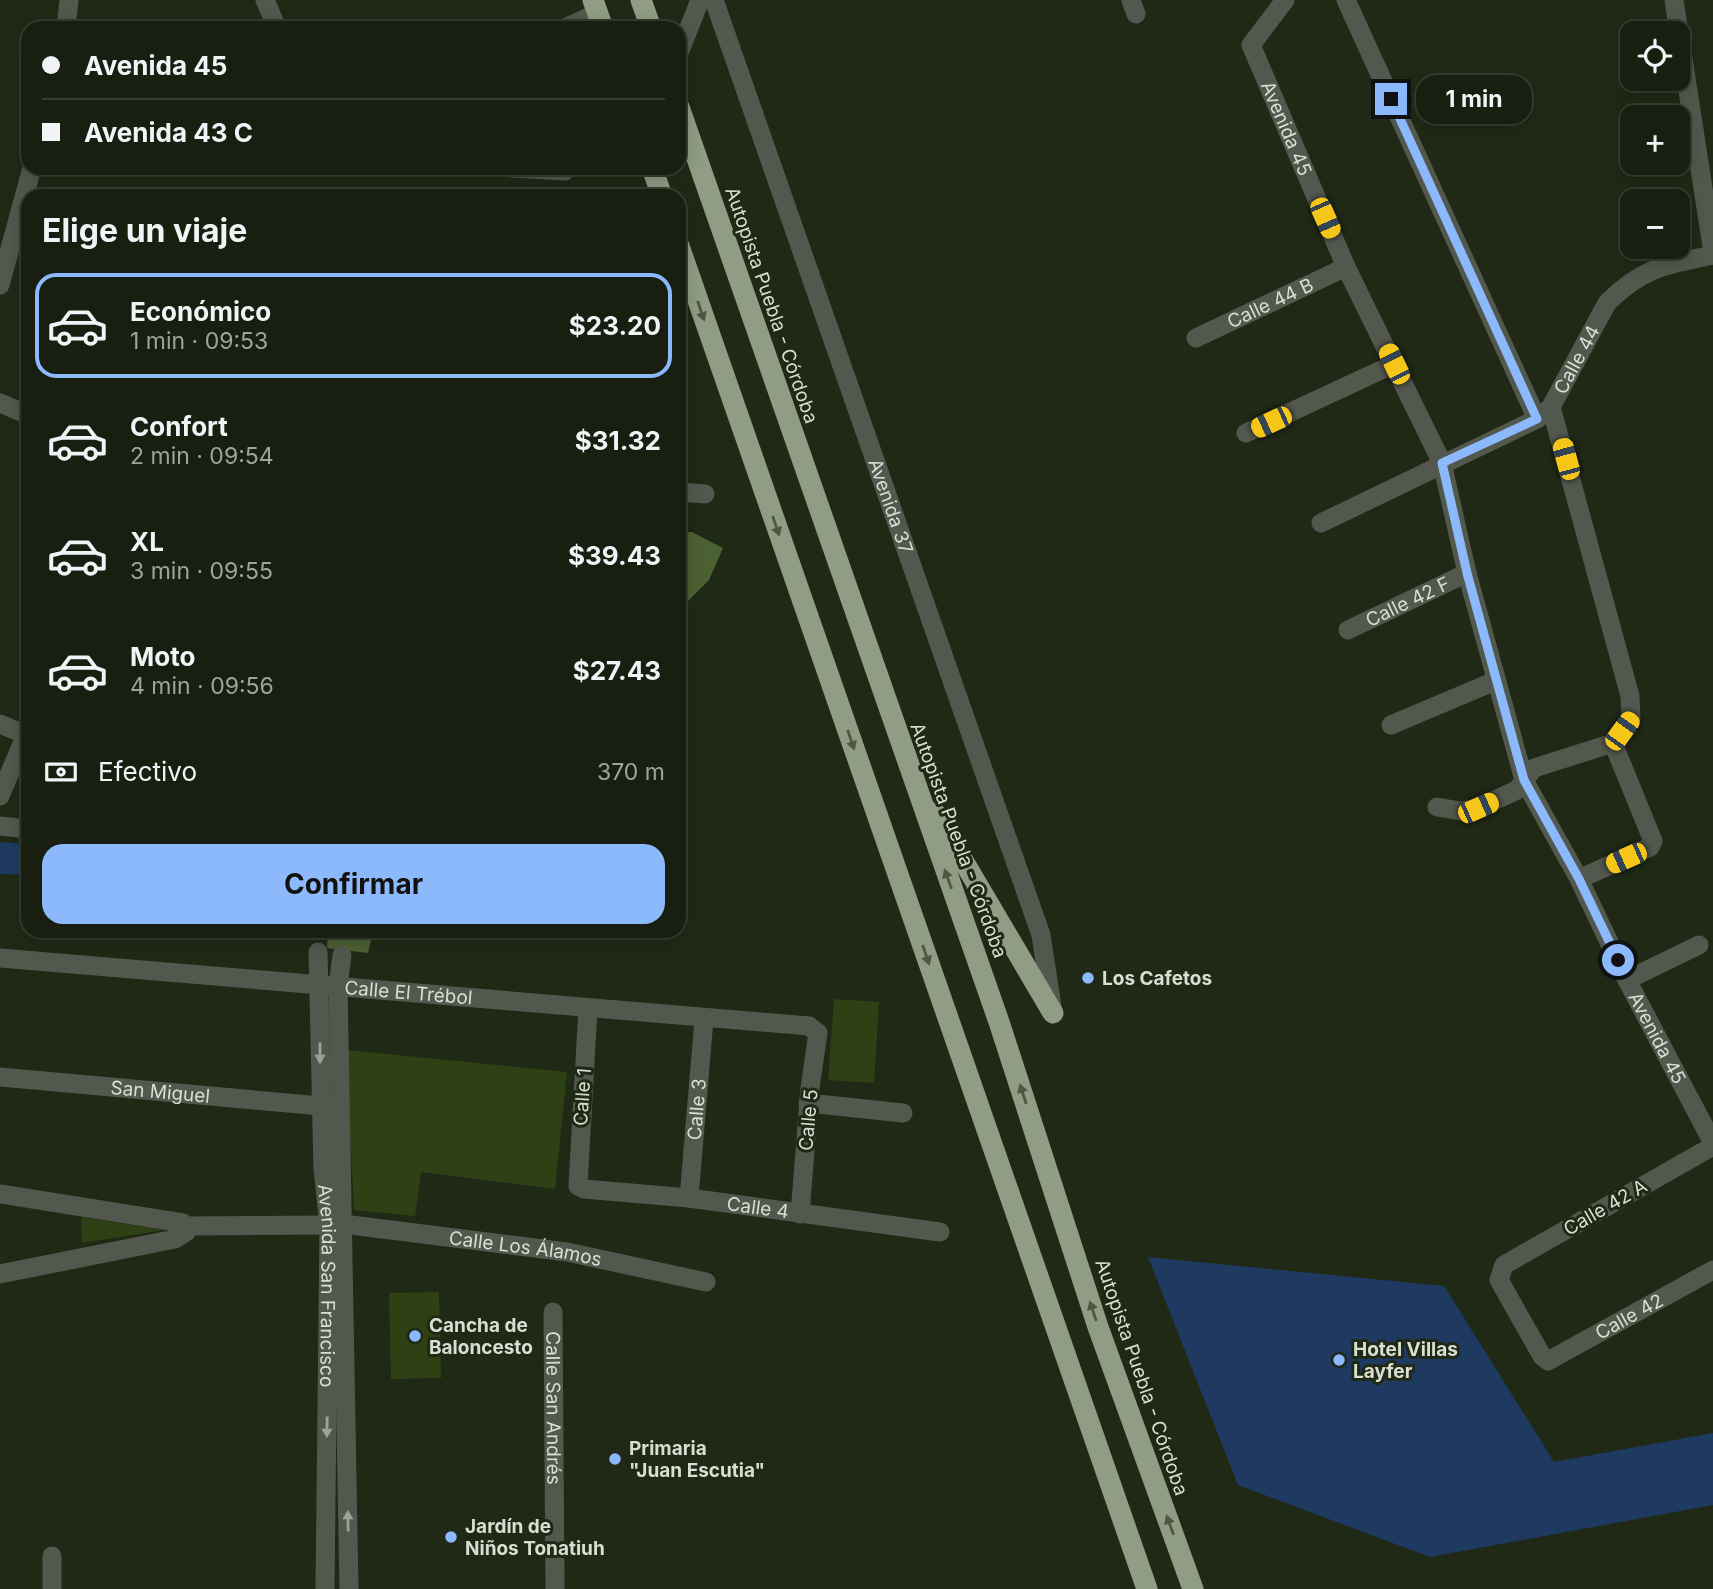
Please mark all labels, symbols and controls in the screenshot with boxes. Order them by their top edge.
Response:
map controls [1620,21,1690,259]
button: locate [1620,21,1690,91]
text: Avenida 45 [84,50,227,81]
callout: 1 min [1416,74,1531,124]
street label: Avenida 45 [1256,78,1317,179]
route end [1375,83,1407,115]
text: 1 min [1446,85,1502,113]
button: + [1620,105,1690,175]
text: Avenida 43 C [84,117,253,148]
street label: Autopista Puebla - Córdoba [720,184,823,427]
button: − [1620,189,1690,259]
car [1307,195,1344,241]
text: Elige un viaje [42,211,247,250]
street label: Calle 44 B [1224,273,1317,334]
icon: car [46,294,109,357]
text: Económico [130,296,271,327]
one-way arrow [696,300,707,321]
text: $23.20 [569,310,661,341]
street label: Calle 44 [1549,321,1605,398]
text: 1 min · 09:53 [130,327,268,355]
car [1376,341,1413,387]
car [1248,404,1295,440]
icon: car [46,409,109,472]
text: Confort [130,411,228,442]
text: $31.32 [575,425,661,456]
car [1551,436,1582,482]
text: 2 min · 09:54 [130,442,274,470]
street label: Avenida 37 [863,455,918,557]
one-way arrow [771,515,782,536]
icon: car [46,524,109,587]
text: XL [130,526,164,557]
text: $39.43 [568,540,661,571]
text: 3 min · 09:55 [130,557,273,585]
street label: Calle 42 F [1362,572,1454,632]
icon: car [46,639,109,702]
text: Moto [130,641,195,672]
text: $27.43 [573,655,661,686]
text: 4 min · 09:56 [130,672,274,700]
car [1602,708,1643,754]
street label: Autopista Puebla - Córdoba [905,719,1012,961]
one-way arrow [846,730,857,751]
icon: cash [42,753,80,791]
text: Efectivo [98,756,197,787]
text: 370 m [597,758,665,786]
car [1455,790,1502,826]
car [1603,840,1650,876]
button: Confirmar [42,844,665,924]
one-way arrow [942,869,953,890]
route start [1602,944,1634,976]
one-way arrow [921,945,932,966]
place label: Los Cafetos [1102,967,1212,990]
marker: Los Cafetos [1080,970,1096,986]
street label: Calle El Trébol [344,976,473,1010]
street label: Avenida 45 [1623,988,1691,1088]
one-way arrow [314,1042,326,1064]
street label: Calle 1 [569,1067,596,1127]
street label: San Miguel [110,1076,211,1108]
street label: Calle 3 [683,1078,711,1141]
one-way arrow [1017,1084,1028,1105]
street label: Calle 5 [794,1088,823,1152]
street label: Calle 42 A [1559,1174,1651,1241]
street label: Avenida San Francisco [313,1183,340,1388]
street label: Calle 4 [725,1192,790,1223]
street label: Calle Los Álamos [448,1226,604,1271]
street label: Autopista Puebla - Córdoba [1090,1256,1193,1499]
street label: Calle 42 [1591,1289,1667,1345]
one-way arrow [1087,1300,1098,1321]
place label: Cancha de Baloncesto [429,1314,533,1359]
marker: Cancha de Baloncesto [407,1328,423,1344]
street label: Calle San Andrés [541,1331,565,1485]
place label: Hotel Villas Layfer [1353,1338,1458,1383]
marker: Hotel Villas Layfer [1331,1352,1347,1368]
one-way arrow [321,1416,333,1438]
place label: Primaria "Juan Escutia" [629,1437,765,1482]
marker: Primaria "Juan Escutia" [607,1451,623,1467]
one-way arrow [342,1510,354,1532]
one-way arrow [1164,1514,1175,1535]
place label: Jardín de Niños Tonatiuh [465,1515,605,1560]
marker: Jardín de Niños Tonatiuh [443,1529,459,1545]

